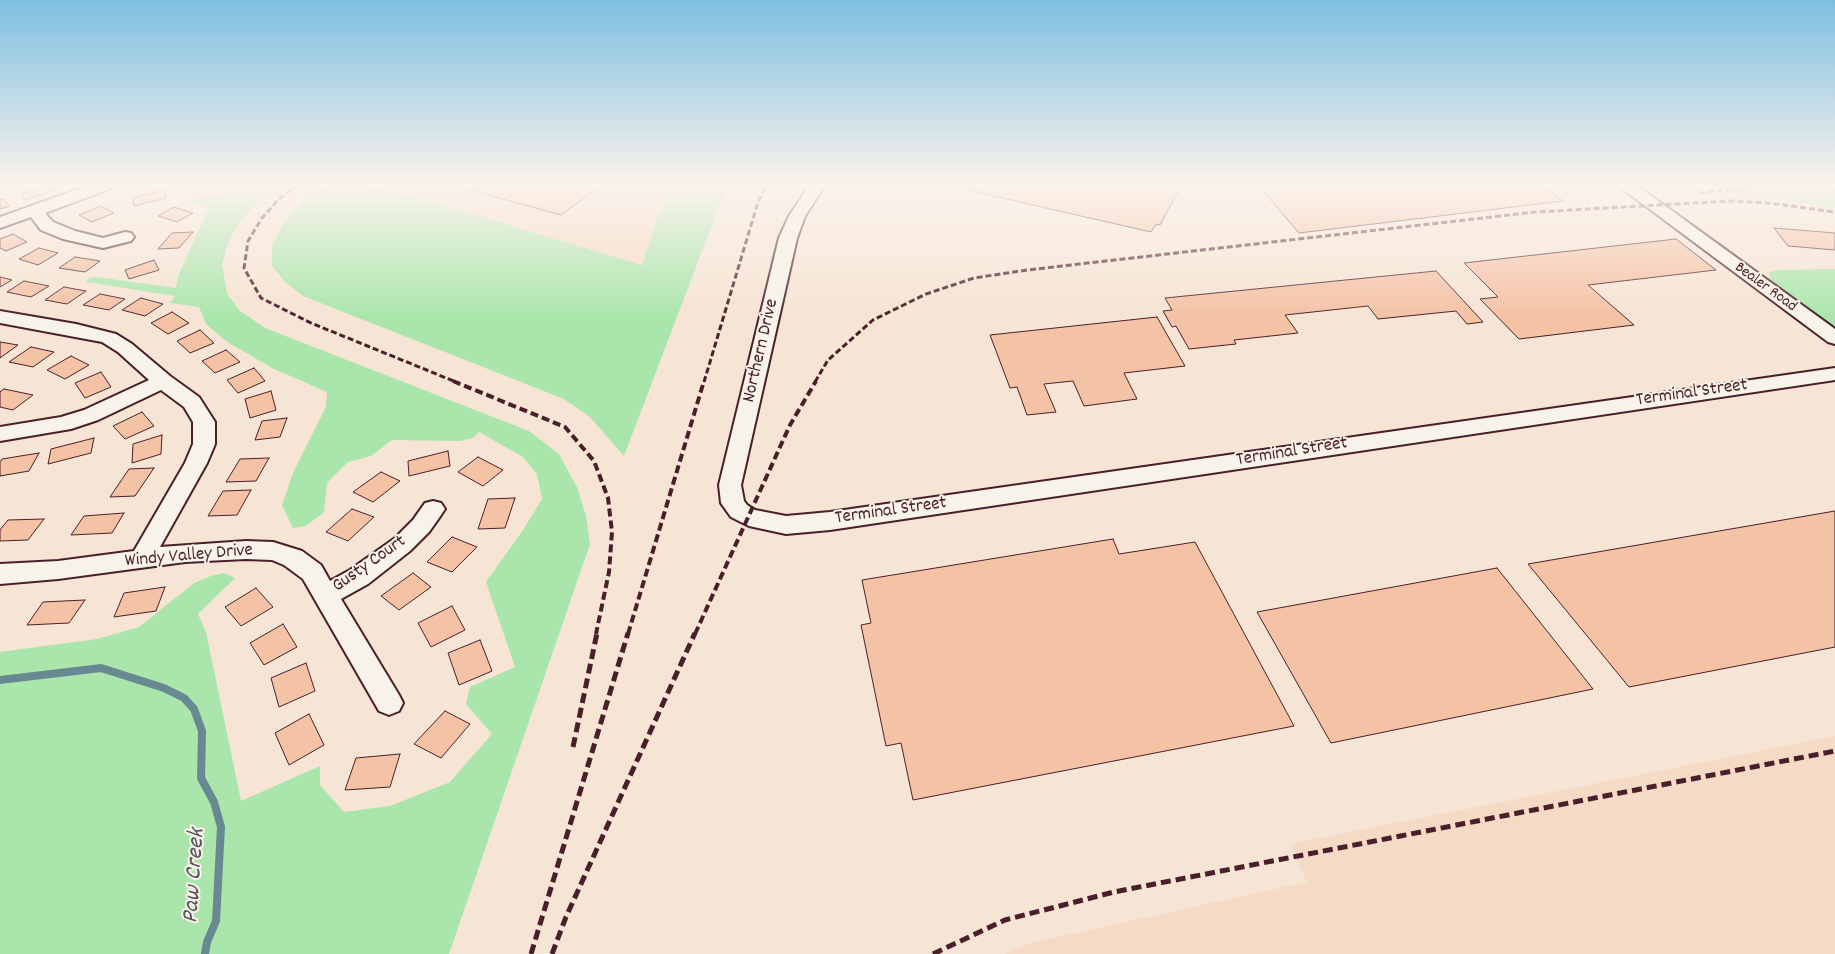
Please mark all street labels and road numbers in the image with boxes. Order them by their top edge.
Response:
street label: Bealer Road [1730,259,1800,317]
street label: Northern Drive [739,297,785,405]
street label: Terminal Street [1635,375,1749,413]
street label: Terminal Street [1235,433,1349,473]
street label: Terminal Street [834,493,948,531]
street label: Gusty Court [329,531,411,599]
street label: Windy Valley Drive [124,540,254,574]

